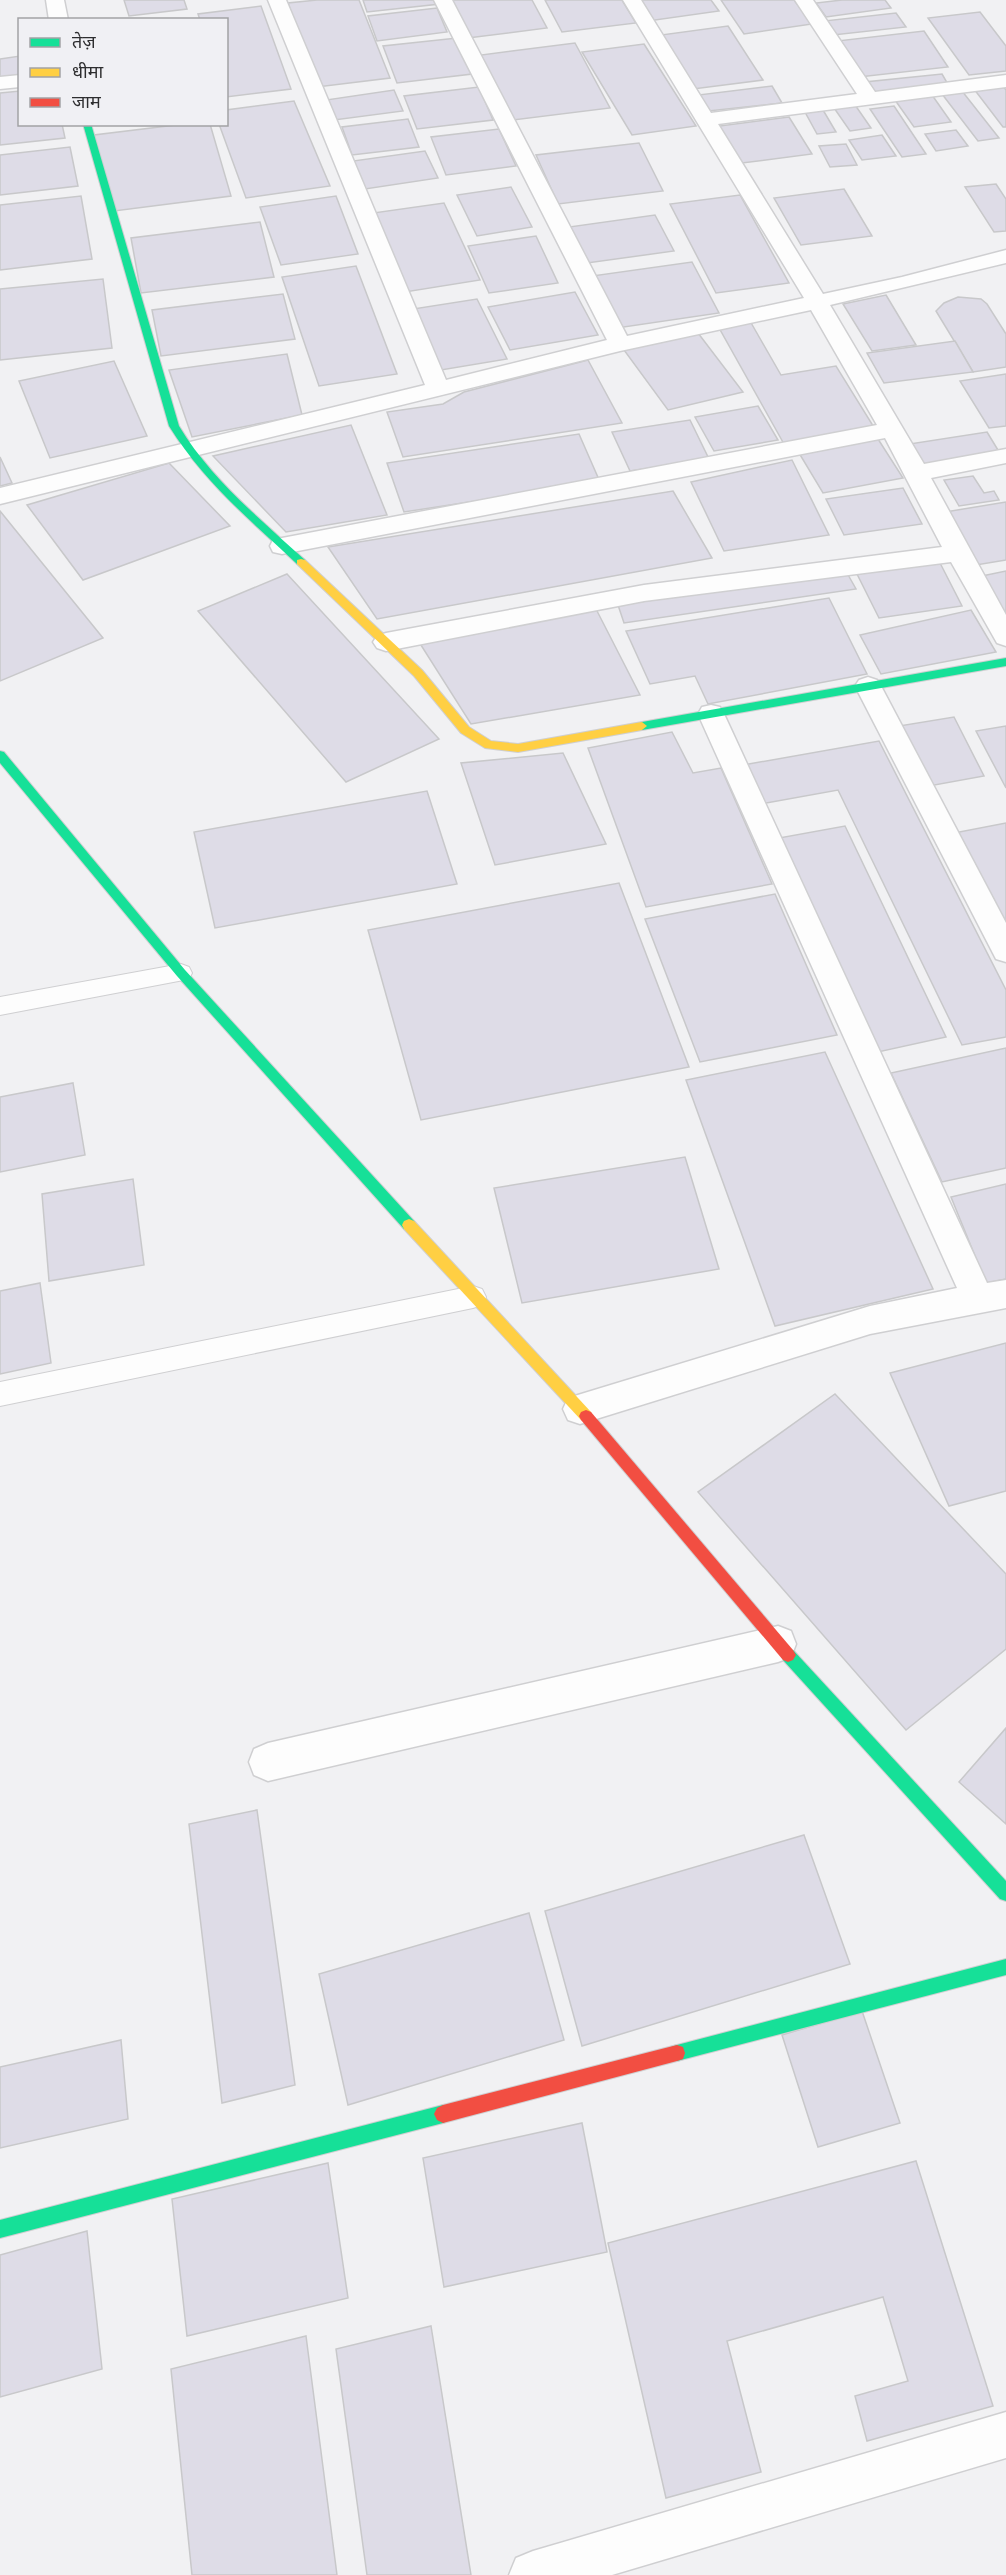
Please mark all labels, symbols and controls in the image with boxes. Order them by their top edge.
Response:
legend [18,18,228,126]
text: तेज़ [72,30,96,54]
text: धीमा [72,60,103,84]
text: जाम [72,90,102,114]

